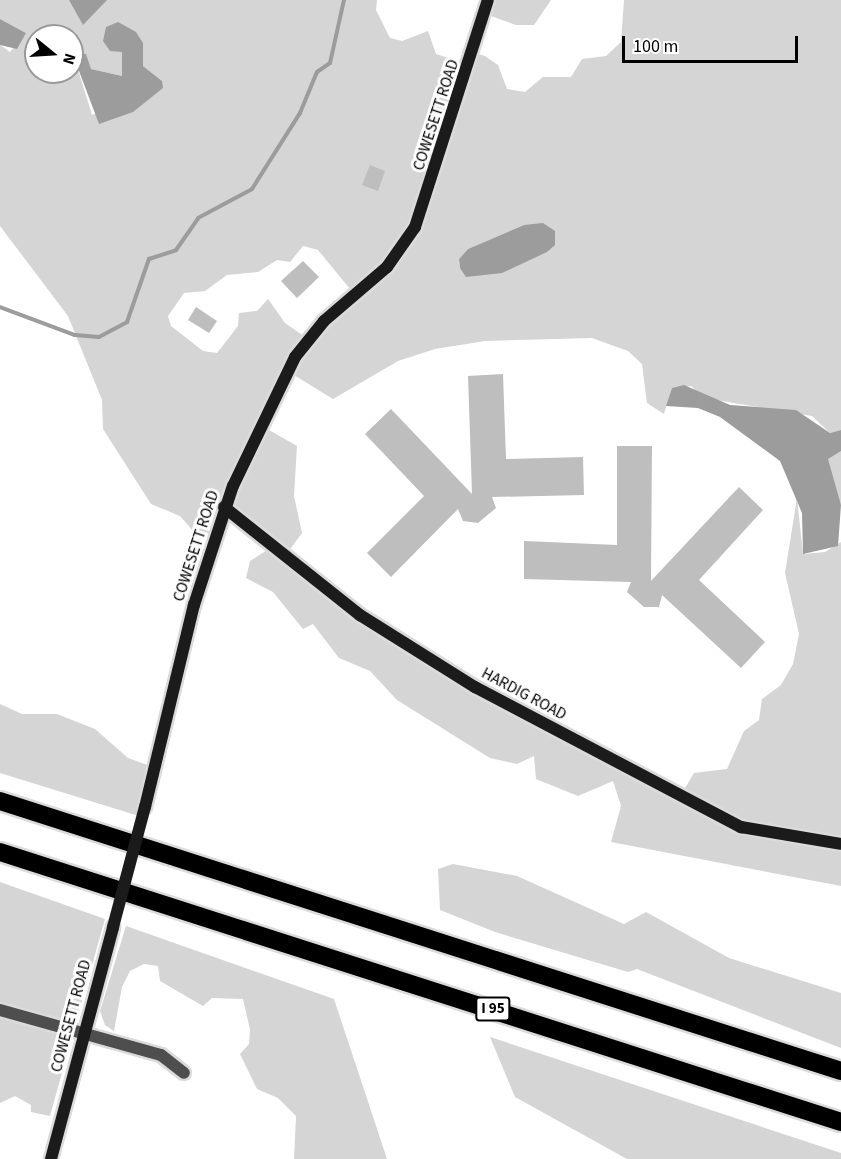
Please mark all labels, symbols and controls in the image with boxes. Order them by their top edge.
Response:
north arrow [24,24,84,84]
scale bar [625,24,800,62]
text: 100 m [633,34,678,59]
text: N [57,50,81,67]
street label: COWESETT ROAD [409,57,463,173]
street label: COWESETT ROAD [169,488,223,604]
street label: HARDIG ROAD [478,664,570,724]
street label: COWESETT ROAD [47,958,95,1074]
road number: I 95 [475,997,511,1021]

